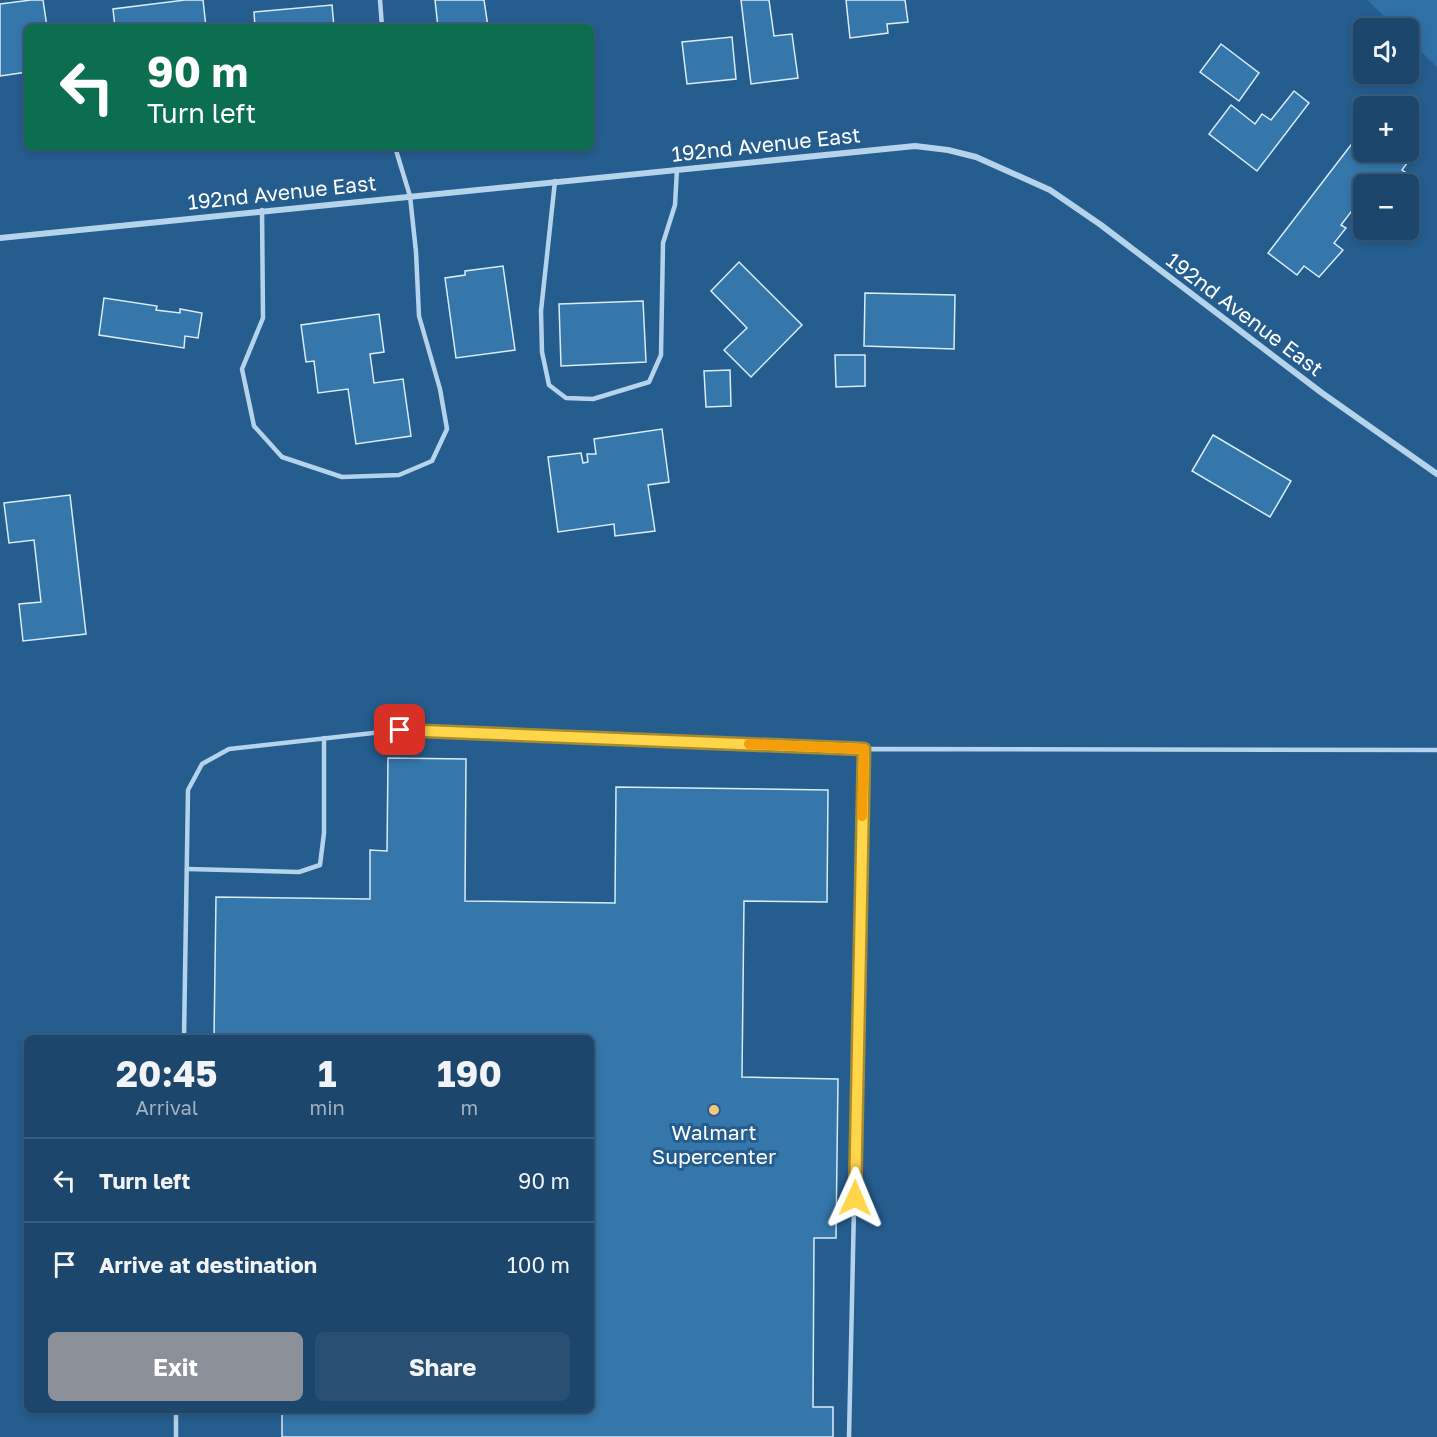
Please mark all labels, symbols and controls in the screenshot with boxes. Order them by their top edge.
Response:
map controls [1353,18,1419,240]
button: sound [1353,18,1419,84]
text: 90 m [147,46,248,96]
icon: left [48,48,126,126]
button: + [1353,96,1419,162]
text: Turn left [147,97,256,129]
street label: 192nd Avenue East [670,121,862,167]
street label: 192nd Avenue East [186,169,378,215]
button: − [1353,174,1419,240]
street label: 192nd Avenue East [1161,247,1329,381]
pin [374,704,425,755]
icon: arrive [383,713,416,746]
text: 20:45 [116,1052,217,1095]
text: 1 [318,1052,337,1095]
text: 190 [437,1052,502,1095]
text: Arrival [135,1095,198,1119]
text: min [310,1095,345,1119]
text: m [461,1095,478,1119]
marker: Walmart Supercenter [707,1103,721,1117]
place label: Walmart Supercenter [652,1119,776,1169]
icon: left [48,1164,81,1197]
position arrow [823,1166,887,1230]
text: Turn left [99,1167,190,1194]
text: 90 m [518,1167,570,1194]
icon: arrive [48,1248,81,1281]
text: Arrive at destination [99,1251,317,1278]
text: 100 m [507,1251,570,1278]
button: Exit [48,1332,303,1401]
button: Share [315,1332,570,1401]

